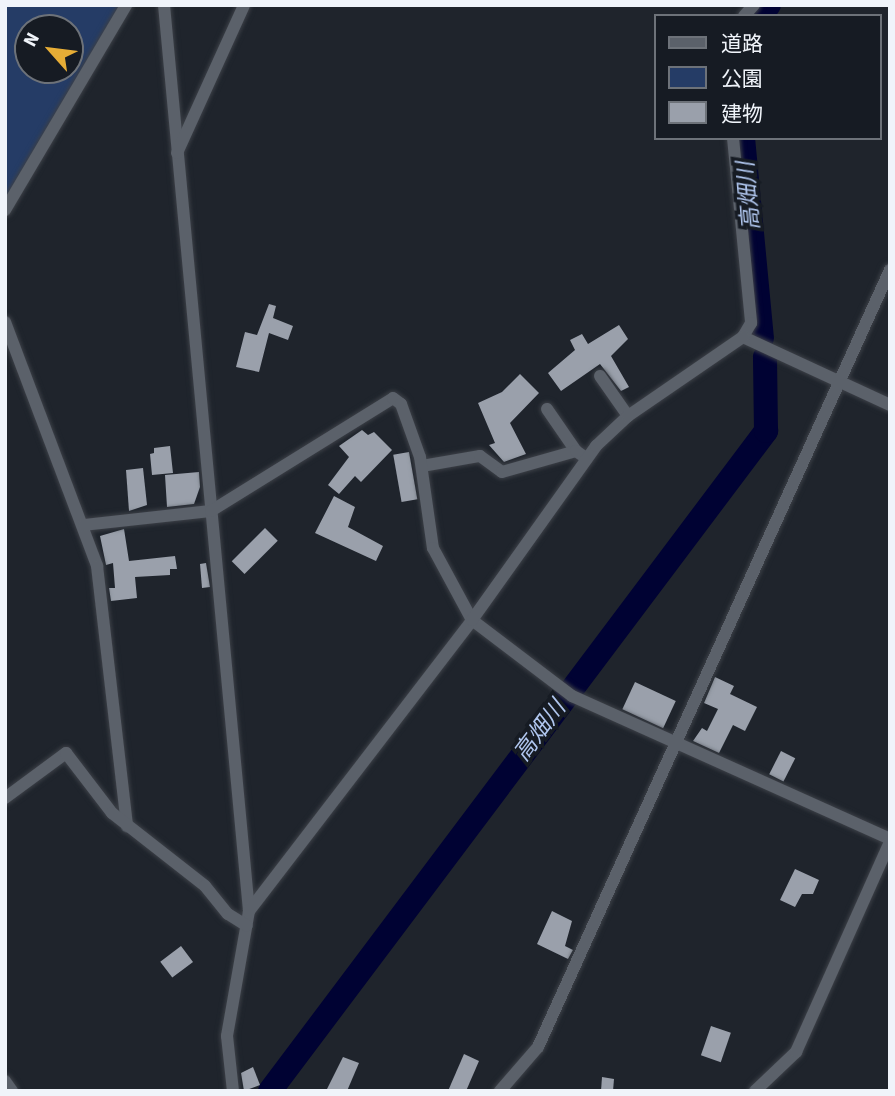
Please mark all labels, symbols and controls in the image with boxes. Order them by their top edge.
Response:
north arrow [14,14,84,84]
legend [654,14,881,140]
text: N [17,28,47,52]
text: 道路 [721,29,763,59]
text: 公園 [721,64,763,94]
text: 建物 [721,99,763,129]
water label: 高畑川 [732,160,766,232]
water label: 高畑川 [508,695,572,767]

